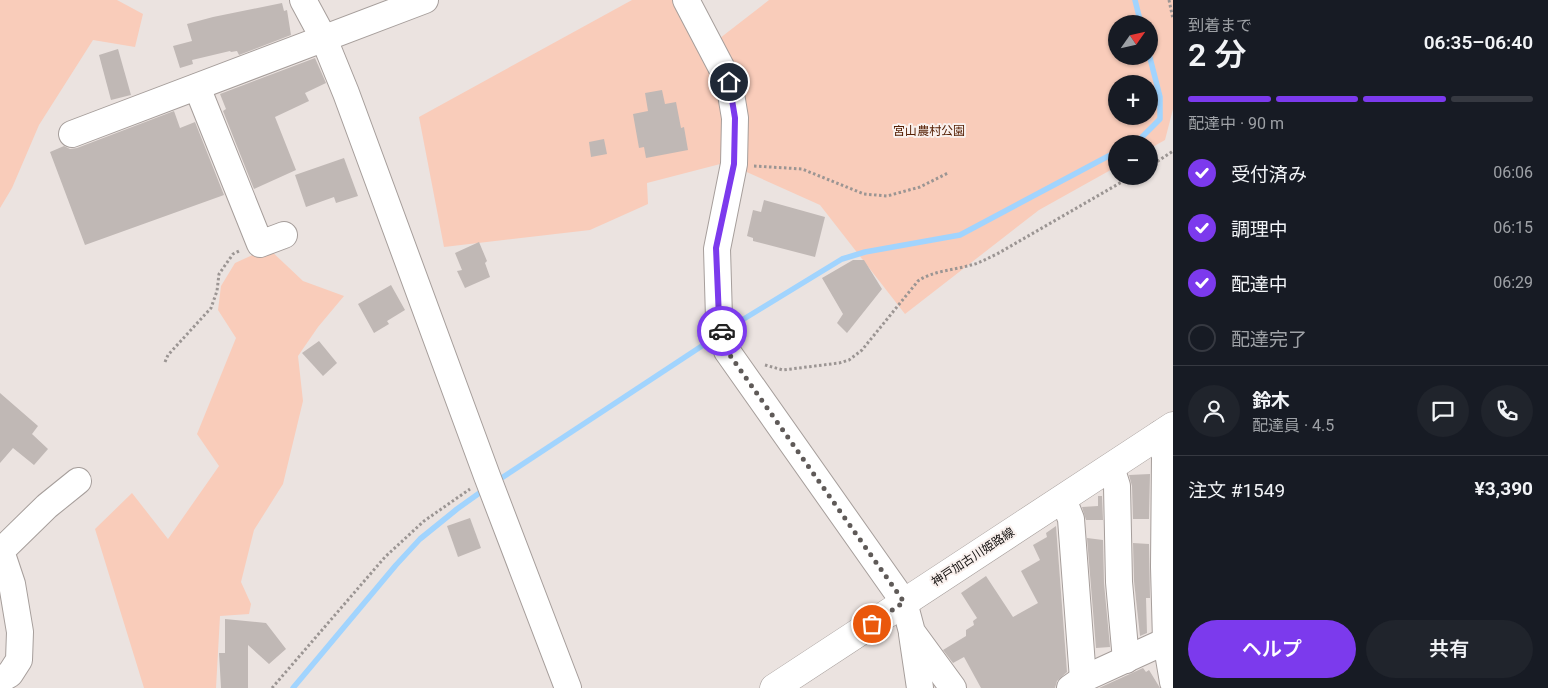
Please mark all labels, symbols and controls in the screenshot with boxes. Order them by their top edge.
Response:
north arrow [1108,15,1158,65]
map controls [1108,15,1158,185]
text: 到着まで [1188,16,1252,35]
text: 06:35–06:40 [1424,31,1533,54]
text: 2 分 [1188,36,1246,74]
pin [708,61,750,103]
icon: home [715,68,743,96]
button: + [1108,75,1158,125]
text: 配達中 · 90 m [1188,114,1284,133]
park label: 宮山農村公園 [893,124,965,138]
button: − [1108,135,1158,185]
icon: check [1188,159,1216,187]
text: 受付済み [1231,163,1307,186]
text: 06:06 [1493,163,1533,182]
icon: check [1188,214,1216,242]
text: 調理中 [1231,218,1288,241]
text: 06:15 [1493,218,1533,237]
icon: check [1188,269,1216,297]
text: 配達中 [1231,273,1288,296]
text: 06:29 [1493,273,1533,292]
courier [697,306,747,356]
icon: car [708,317,736,345]
text: 配達完了 [1231,328,1307,351]
button: person [1188,385,1240,437]
button: chat [1417,385,1469,437]
button: phone [1481,385,1533,437]
text: 鈴木 [1252,389,1290,412]
text: 配達員 · 4.5 [1252,416,1334,435]
text: ¥3,390 [1475,477,1533,500]
text: 注文 #1549 [1188,479,1285,502]
street label: 神戸加古川姫路線 [929,525,1017,589]
pin [851,603,893,645]
icon: bag [858,610,886,638]
button: ヘルプ [1188,620,1356,678]
button: 共有 [1366,620,1533,678]

